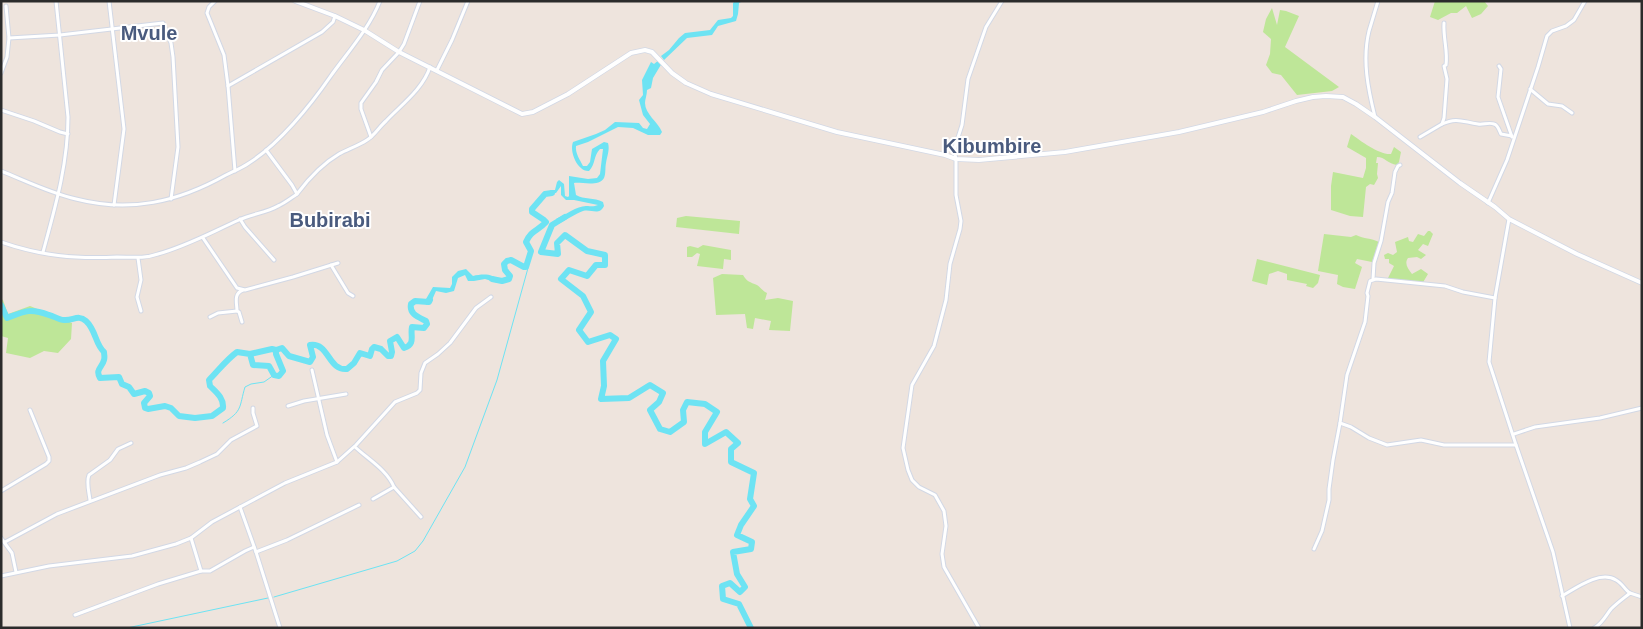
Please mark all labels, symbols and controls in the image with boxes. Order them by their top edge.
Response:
district label: Mvule [121,22,177,44]
district label: Kibumbire [943,135,1041,157]
district label: Bubirabi [289,209,371,231]

